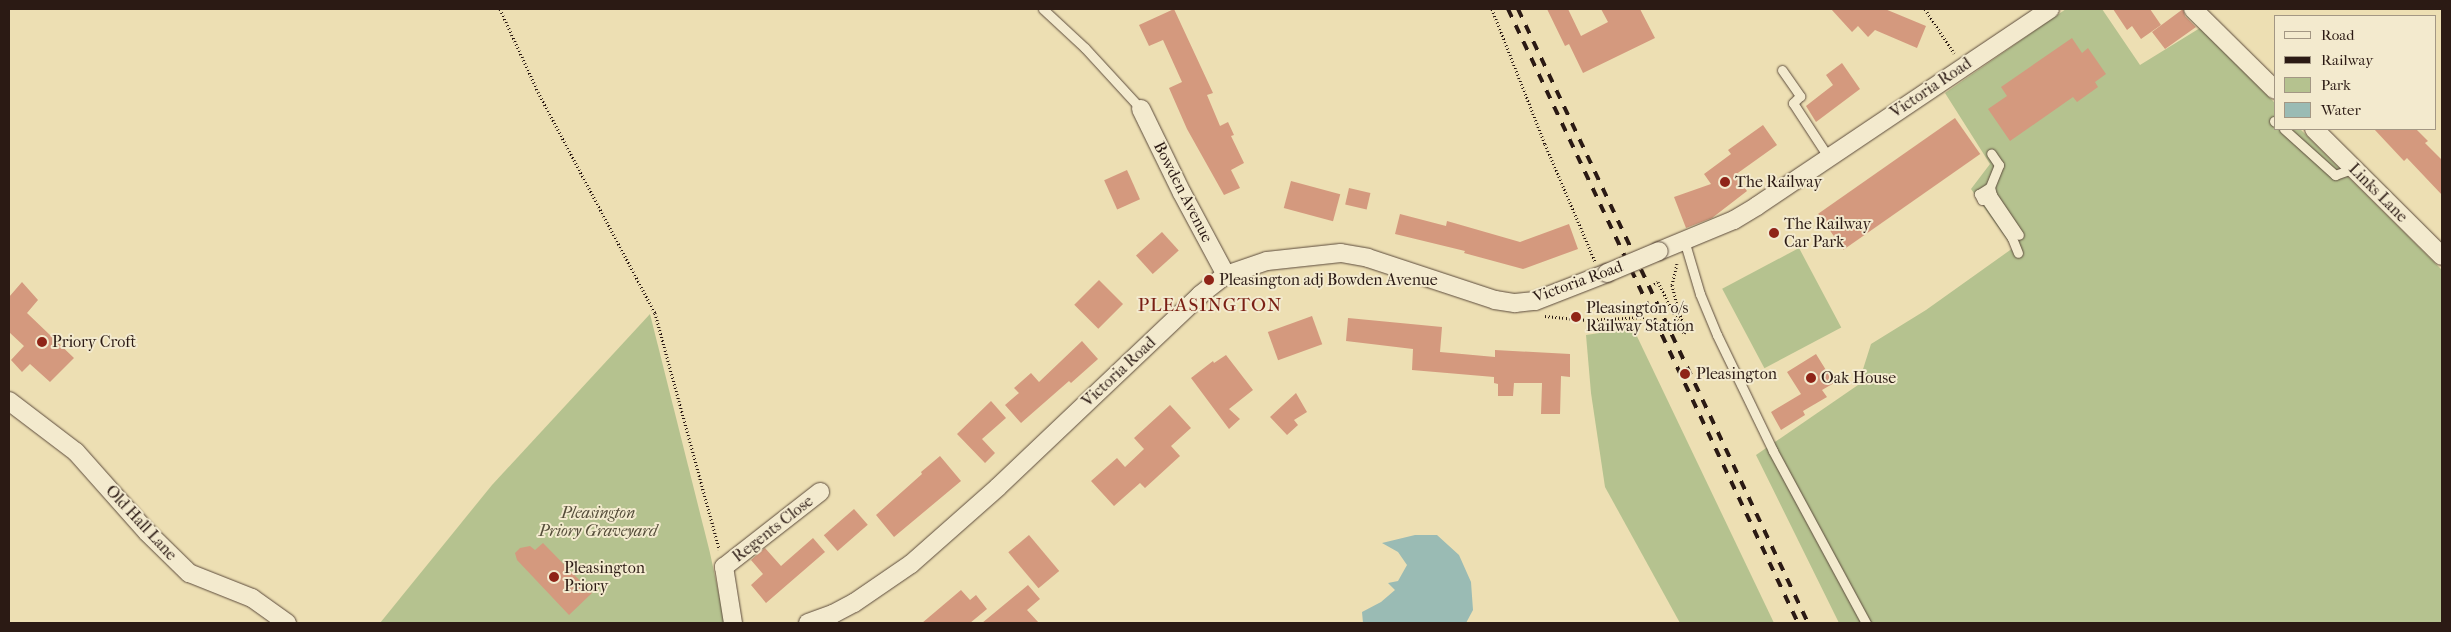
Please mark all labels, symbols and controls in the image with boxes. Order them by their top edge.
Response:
legend [2274,15,2436,130]
text: Road [2321,26,2354,44]
text: Railway [2321,51,2373,69]
street label: Victoria Road [1887,54,1975,122]
text: Park [2321,76,2351,94]
text: Water [2321,101,2361,119]
street label: Bowden Avenue [1149,138,1217,246]
street label: Links Lane [2345,160,2411,226]
place label: The Railway [1735,172,1822,192]
marker: The Railway [1719,176,1731,188]
place label: The Railway Car Park [1784,214,1871,252]
marker: The Railway Car Park [1768,227,1780,239]
street label: Victoria Road [1531,257,1625,307]
place label: Pleasington adj Bowden Avenue [1219,270,1438,290]
marker: Pleasington adj Bowden Avenue [1203,274,1215,286]
district label: PLEASINGTON [1136,295,1284,317]
place label: Pleasington o/s Railway Station [1586,298,1694,336]
marker: Pleasington o/s Railway Station [1570,311,1582,323]
place label: Priory Croft [52,332,136,352]
street label: Victoria Road [1078,333,1160,411]
marker: Priory Croft [36,336,48,348]
place label: Pleasington [1696,364,1777,384]
marker: Pleasington [1678,367,1692,381]
place label: Oak House [1821,368,1896,388]
marker: Oak House [1805,372,1817,384]
street label: Old Hall Lane [101,481,181,565]
street label: Regents Close [729,492,817,566]
park label: Pleasington Priory Graveyard [539,503,657,541]
place label: Pleasington Priory [564,558,645,596]
marker: Pleasington Priory [548,571,560,583]

